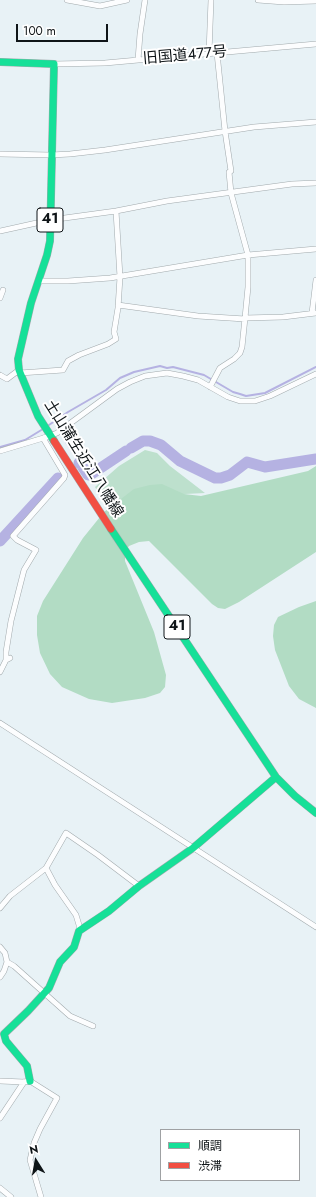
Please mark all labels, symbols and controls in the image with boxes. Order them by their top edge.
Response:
scale bar [18,16,110,42]
text: 100 m [23,22,56,40]
street label: 旧国道477号 [142,43,228,69]
road number: 41 [37,208,63,232]
street label: 土山蒲生近江八幡線 [40,397,126,521]
road number: 41 [164,615,190,639]
legend [160,1129,300,1181]
text: 順調 [198,1137,222,1155]
north arrow [16,1141,56,1181]
text: N [28,1141,40,1158]
text: 渋滞 [198,1157,222,1175]

